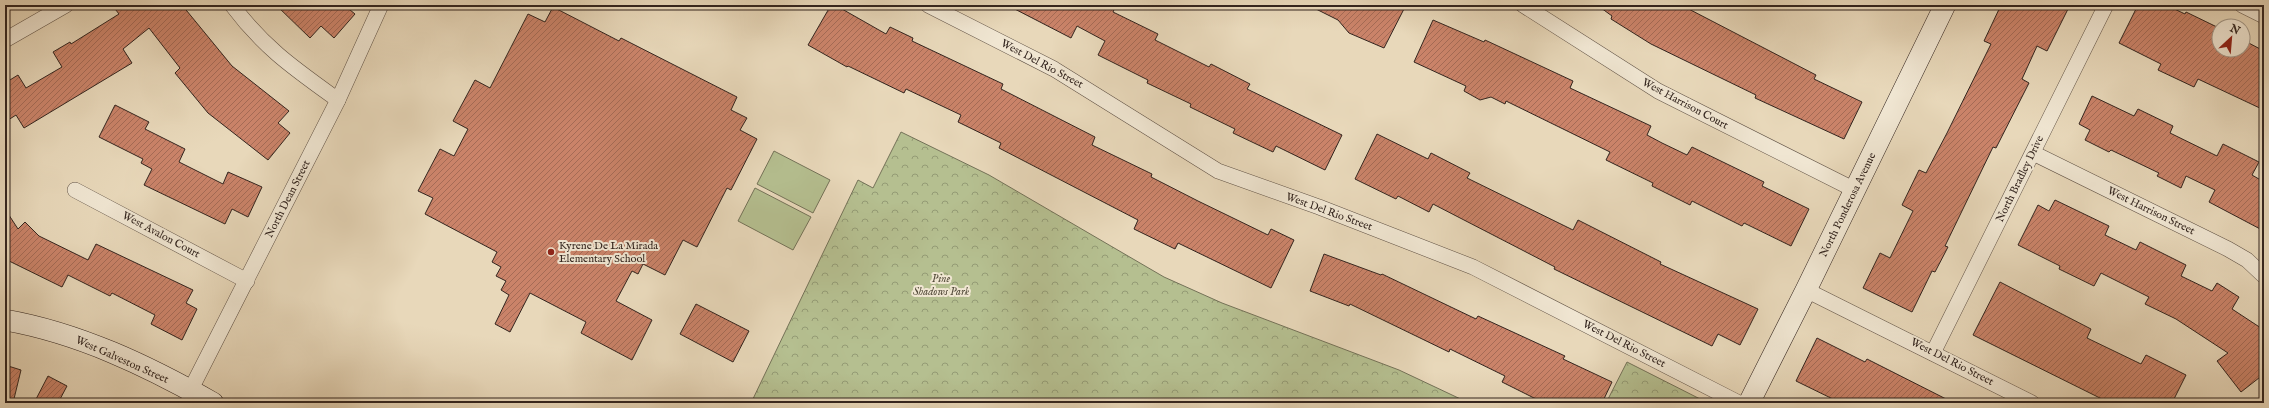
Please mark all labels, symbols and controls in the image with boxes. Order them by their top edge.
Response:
north arrow [2211,18,2251,58]
text: N [2227,21,2243,38]
street label: West Del Rio Street [998,36,1086,92]
street label: West Harrison Court [1640,75,1731,133]
street label: North Bradley Drive [1993,133,2047,225]
street label: North Ponderosa Avenue [1817,150,1879,260]
street label: North Dean Street [262,158,314,240]
street label: West Harrison Street [2105,184,2197,238]
street label: West Del Rio Street [1284,190,1374,234]
street label: West Avalon Court [120,209,203,262]
place label: Kyrene De La Mirada Elementary School [559,239,658,266]
marker: Kyrene De La Mirada Elementary School [546,247,556,257]
park label: Pine Shadows Park [913,272,970,299]
street label: West Del Rio Street [1580,317,1668,371]
street label: West Galveston Street [73,333,171,387]
street label: West Del Rio Street [1908,335,1996,389]

